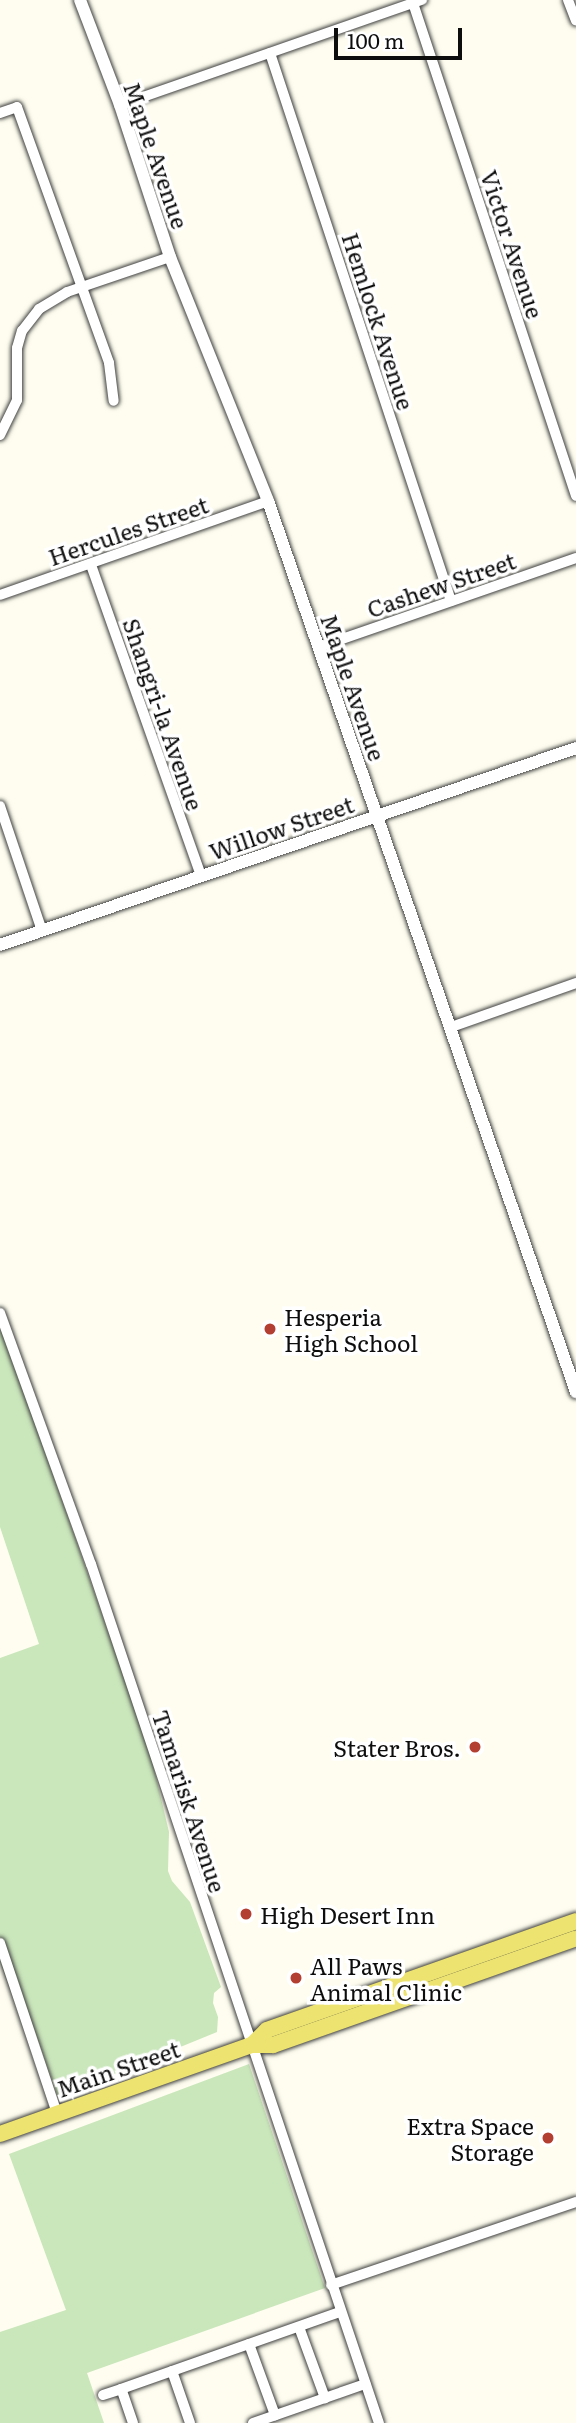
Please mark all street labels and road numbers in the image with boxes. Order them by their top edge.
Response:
street label: Maple Avenue [119,78,195,232]
street label: Victor Avenue [476,166,550,322]
street label: Hemlock Avenue [337,229,421,413]
street label: Hercules Street [44,490,212,570]
street label: Cashew Street [363,546,519,622]
street label: Maple Avenue [316,610,392,764]
street label: Shangri-la Avenue [118,614,210,814]
street label: Willow Street [205,789,357,865]
street label: Tamarisk Avenue [147,1706,233,1896]
street label: Main Street [53,2034,183,2102]

